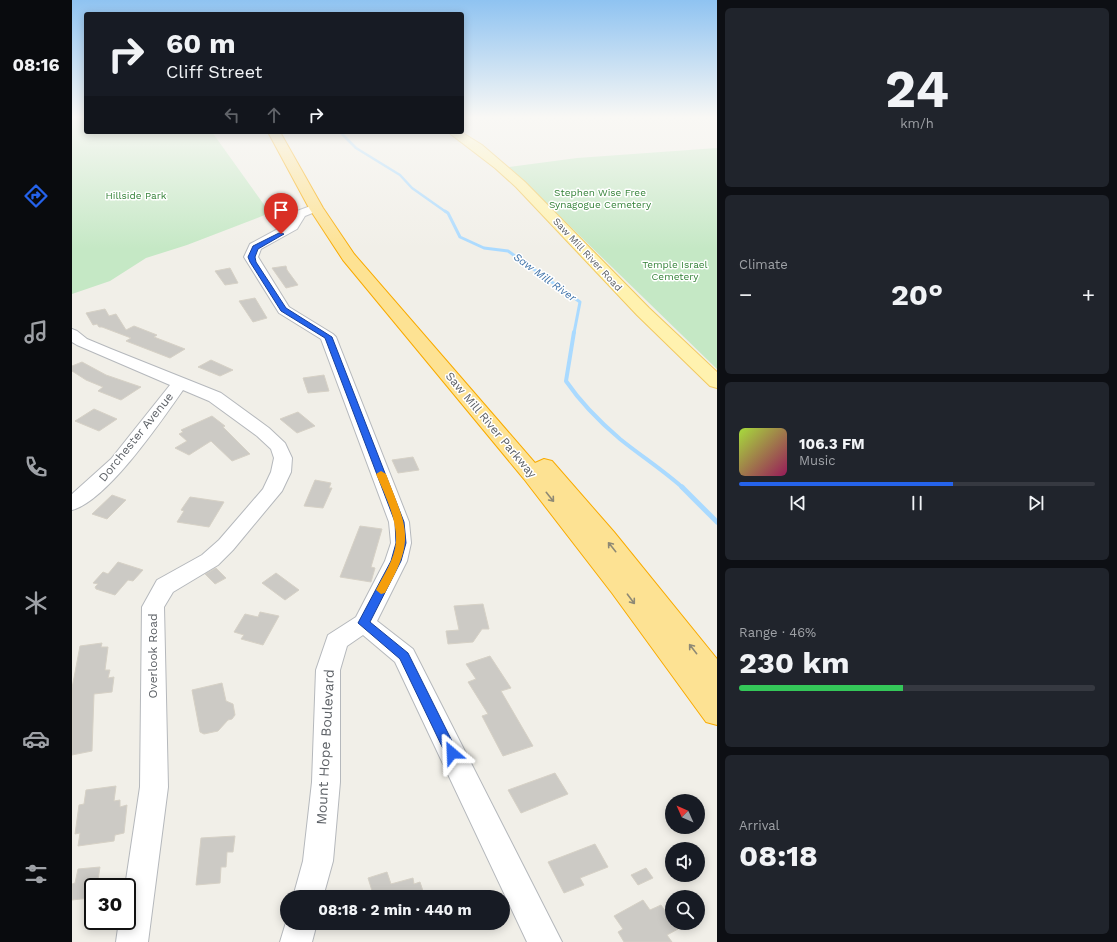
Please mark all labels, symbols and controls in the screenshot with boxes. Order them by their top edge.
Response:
text: 60 m [166,27,236,60]
icon: right [100,28,152,80]
text: 08:16 [12,54,60,75]
text: 24 [885,59,949,120]
text: Cliff Street [166,61,262,82]
icon: left [221,104,243,126]
icon: ahead [263,104,285,126]
icon: right [305,104,327,126]
text: km/h [900,116,934,131]
icon: directions [22,182,50,210]
park label: Stephen Wise Free Synagogue Cemetery [549,187,652,210]
park label: Hillside Park [105,190,167,201]
pin [264,193,298,234]
icon: arrive [270,199,292,221]
street label: Saw Mill River Road [551,216,624,293]
water label: Saw Mill River [511,250,579,305]
text: Climate [739,257,788,272]
park label: Temple Israel Cemetery [642,259,708,282]
text: 20° [891,277,943,312]
text: − [739,282,752,307]
text: + [1082,282,1095,307]
icon: music [22,318,50,346]
street label: Saw Mill River Parkway [443,369,540,481]
street label: Dorchester Avenue [96,390,176,484]
text: 106.3 FM [799,435,865,453]
icon: phone [22,453,50,481]
text: Music [799,453,836,468]
one-way arrow [546,491,555,502]
icon: previous [787,492,809,514]
icon: pause [906,492,928,514]
icon: next [1025,492,1047,514]
one-way arrow [607,542,616,553]
icon: climate [22,589,50,617]
one-way arrow [626,593,635,604]
street label: Overlook Road [146,613,160,699]
text: Range · 46% [739,625,816,640]
one-way arrow [689,643,697,654]
text: 230 km [739,645,849,680]
street label: Mount Hope Boulevard [313,669,337,825]
icon: car [22,725,50,753]
position arrow [431,732,473,774]
north arrow [665,794,705,834]
map controls [665,794,705,930]
text: Arrival [739,818,780,833]
text: 08:18 [739,838,818,873]
button: sound [665,842,705,882]
icon: filters [22,860,50,888]
speed limit sign: 30 [84,878,136,930]
button: search [665,890,705,930]
text: 08:18 · 2 min · 440 m [318,901,472,919]

